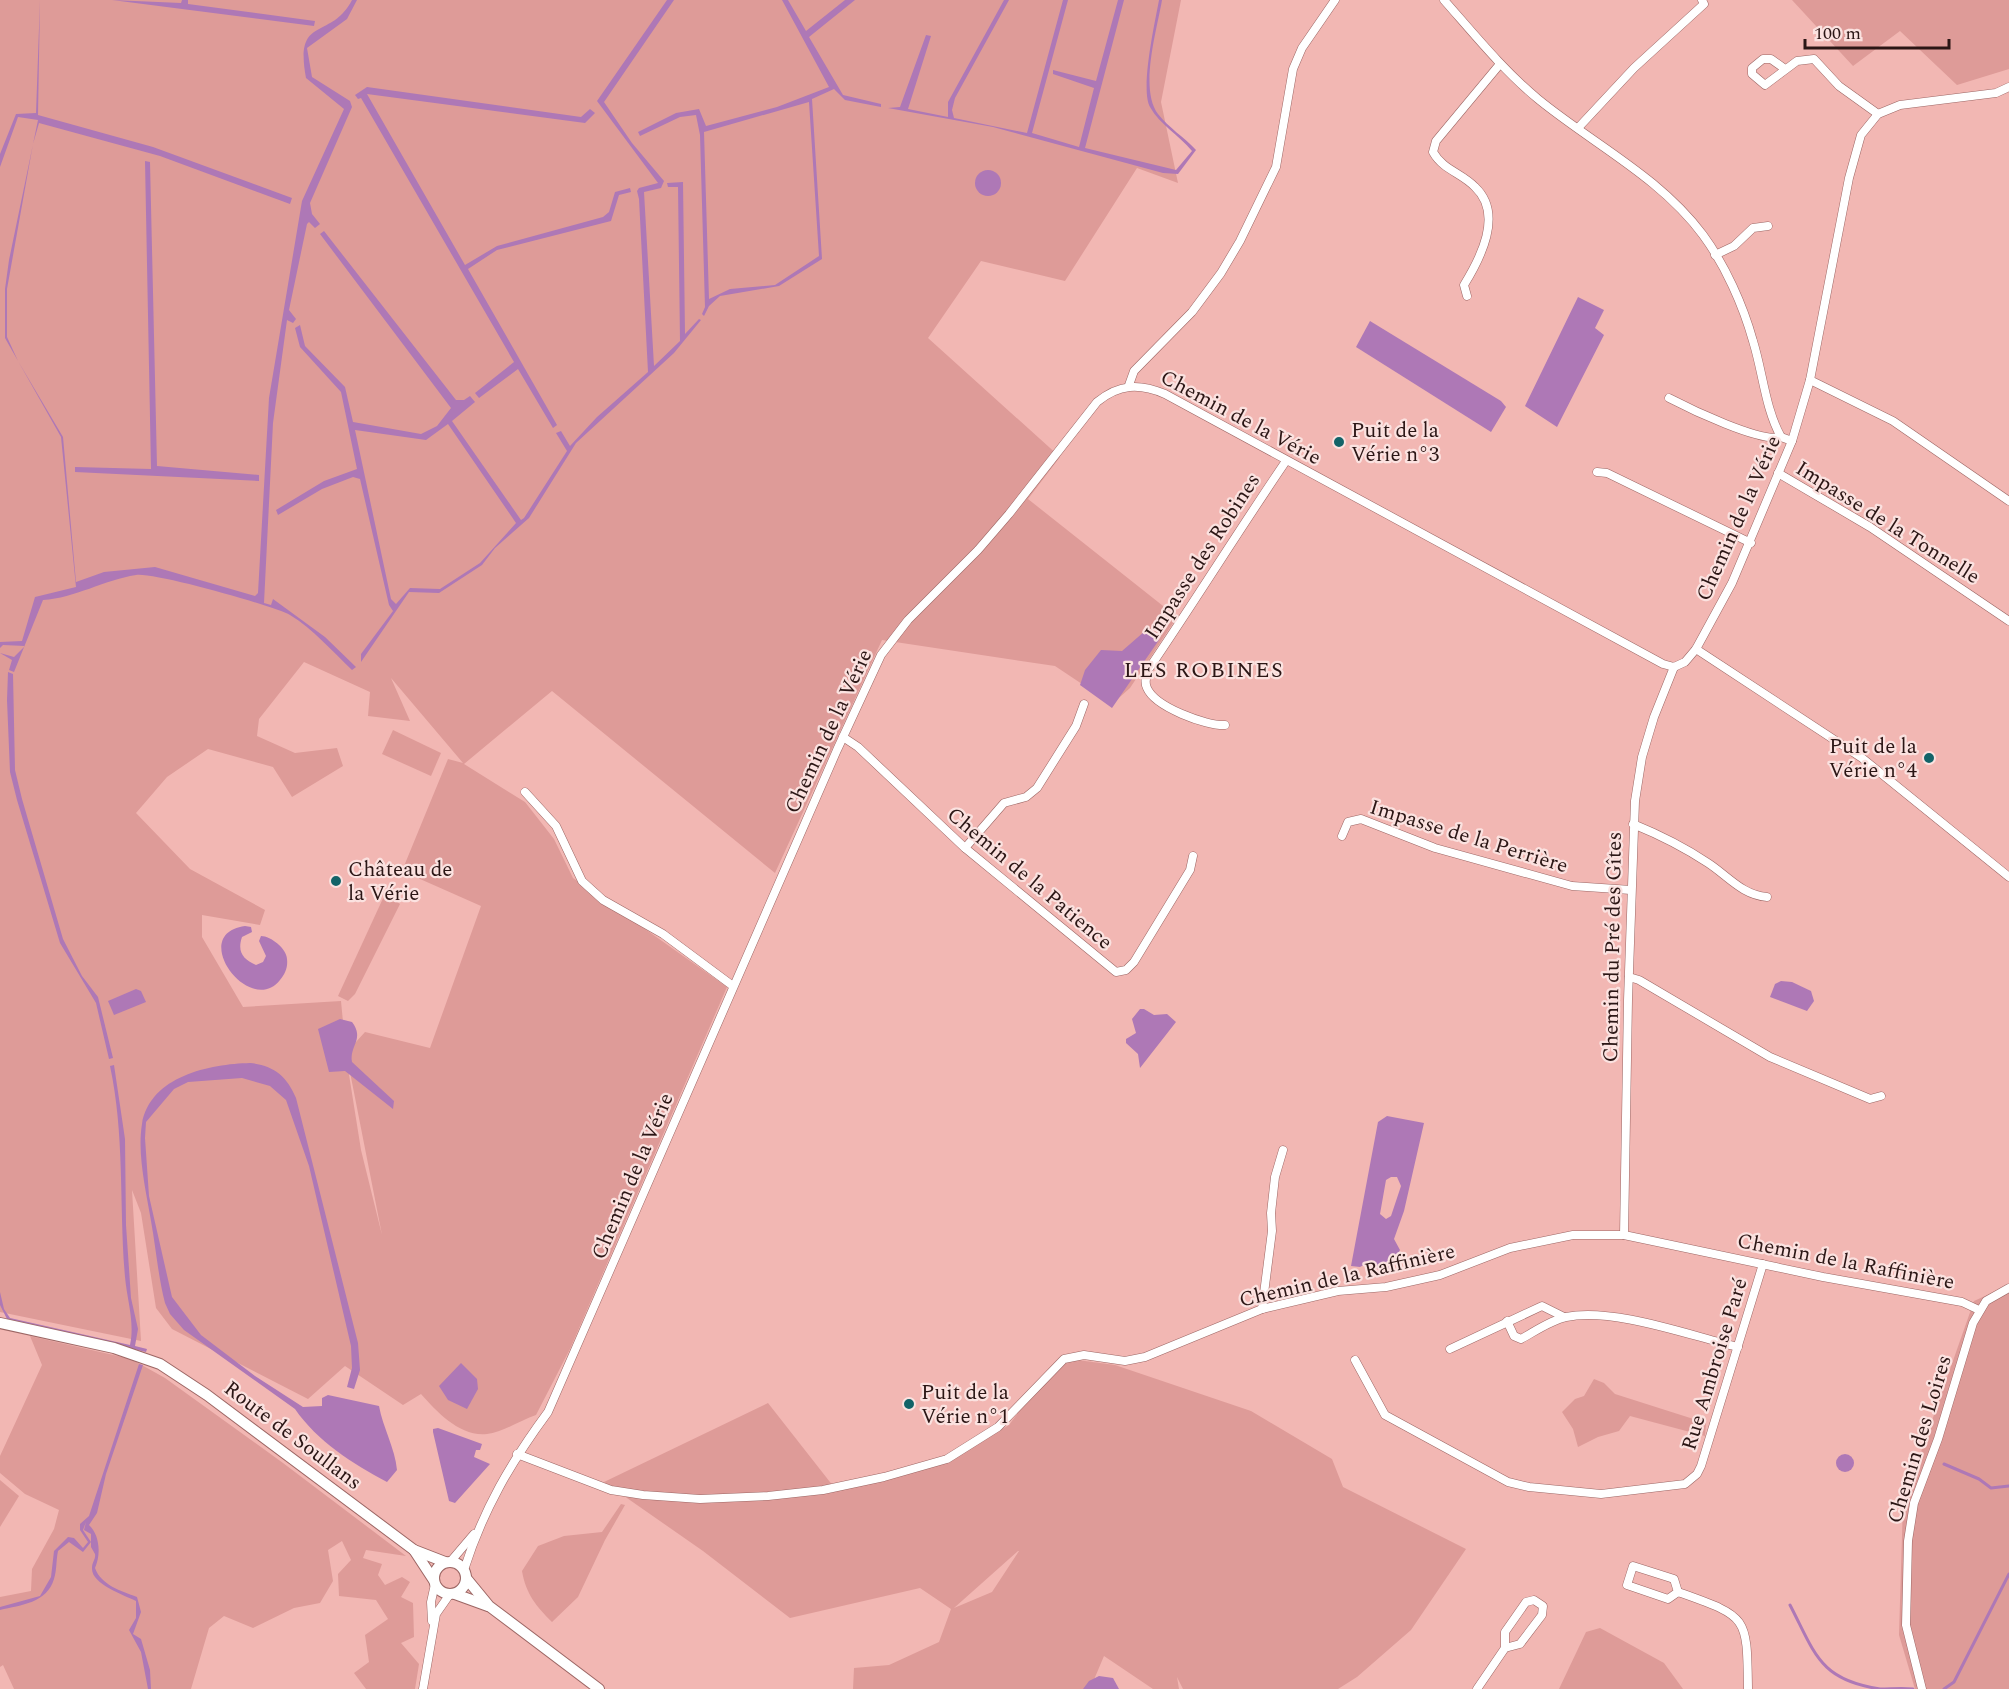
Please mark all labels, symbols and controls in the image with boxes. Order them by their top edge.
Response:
scale bar [1805,12,1949,50]
text: 100 m [1814,20,1861,47]
street label: Chemin de la Vérie [1154,362,1327,474]
place label: Puit de la Vérie n°3 [1351,415,1440,471]
street label: Chemin de la Vérie [1688,430,1790,606]
marker: Puit de la Vérie n°3 [1332,435,1346,449]
street label: Impasse de la Tonnelle [1789,453,1986,593]
street label: Impasse des Robines [1137,467,1269,646]
street label: Chemin de la Vérie [777,644,881,819]
district label: LES ROBINES [1124,654,1284,687]
place label: Puit de la Vérie n°4 [1829,731,1918,787]
marker: Puit de la Vérie n°4 [1922,751,1936,765]
street label: Impasse de la Perrière [1366,792,1572,882]
street label: Chemin de la Patience [939,800,1119,958]
street label: Chemin du Pré des Gîtes [1595,831,1631,1063]
place label: Château de la Vérie [348,854,453,910]
marker: Château de la Vérie [329,874,343,888]
street label: Chemin de la Vérie [583,1088,682,1265]
street label: Chemin de la Raffinière [1734,1225,1957,1299]
street label: Chemin de la Raffinière [1236,1236,1458,1316]
street label: Rue Ambroise Paré [1673,1274,1756,1455]
street label: Chemin des Loires [1879,1351,1961,1527]
street label: Route de Soullans [217,1373,368,1498]
place label: Puit de la Vérie n°1 [921,1377,1010,1433]
marker: Puit de la Vérie n°1 [902,1397,916,1411]

